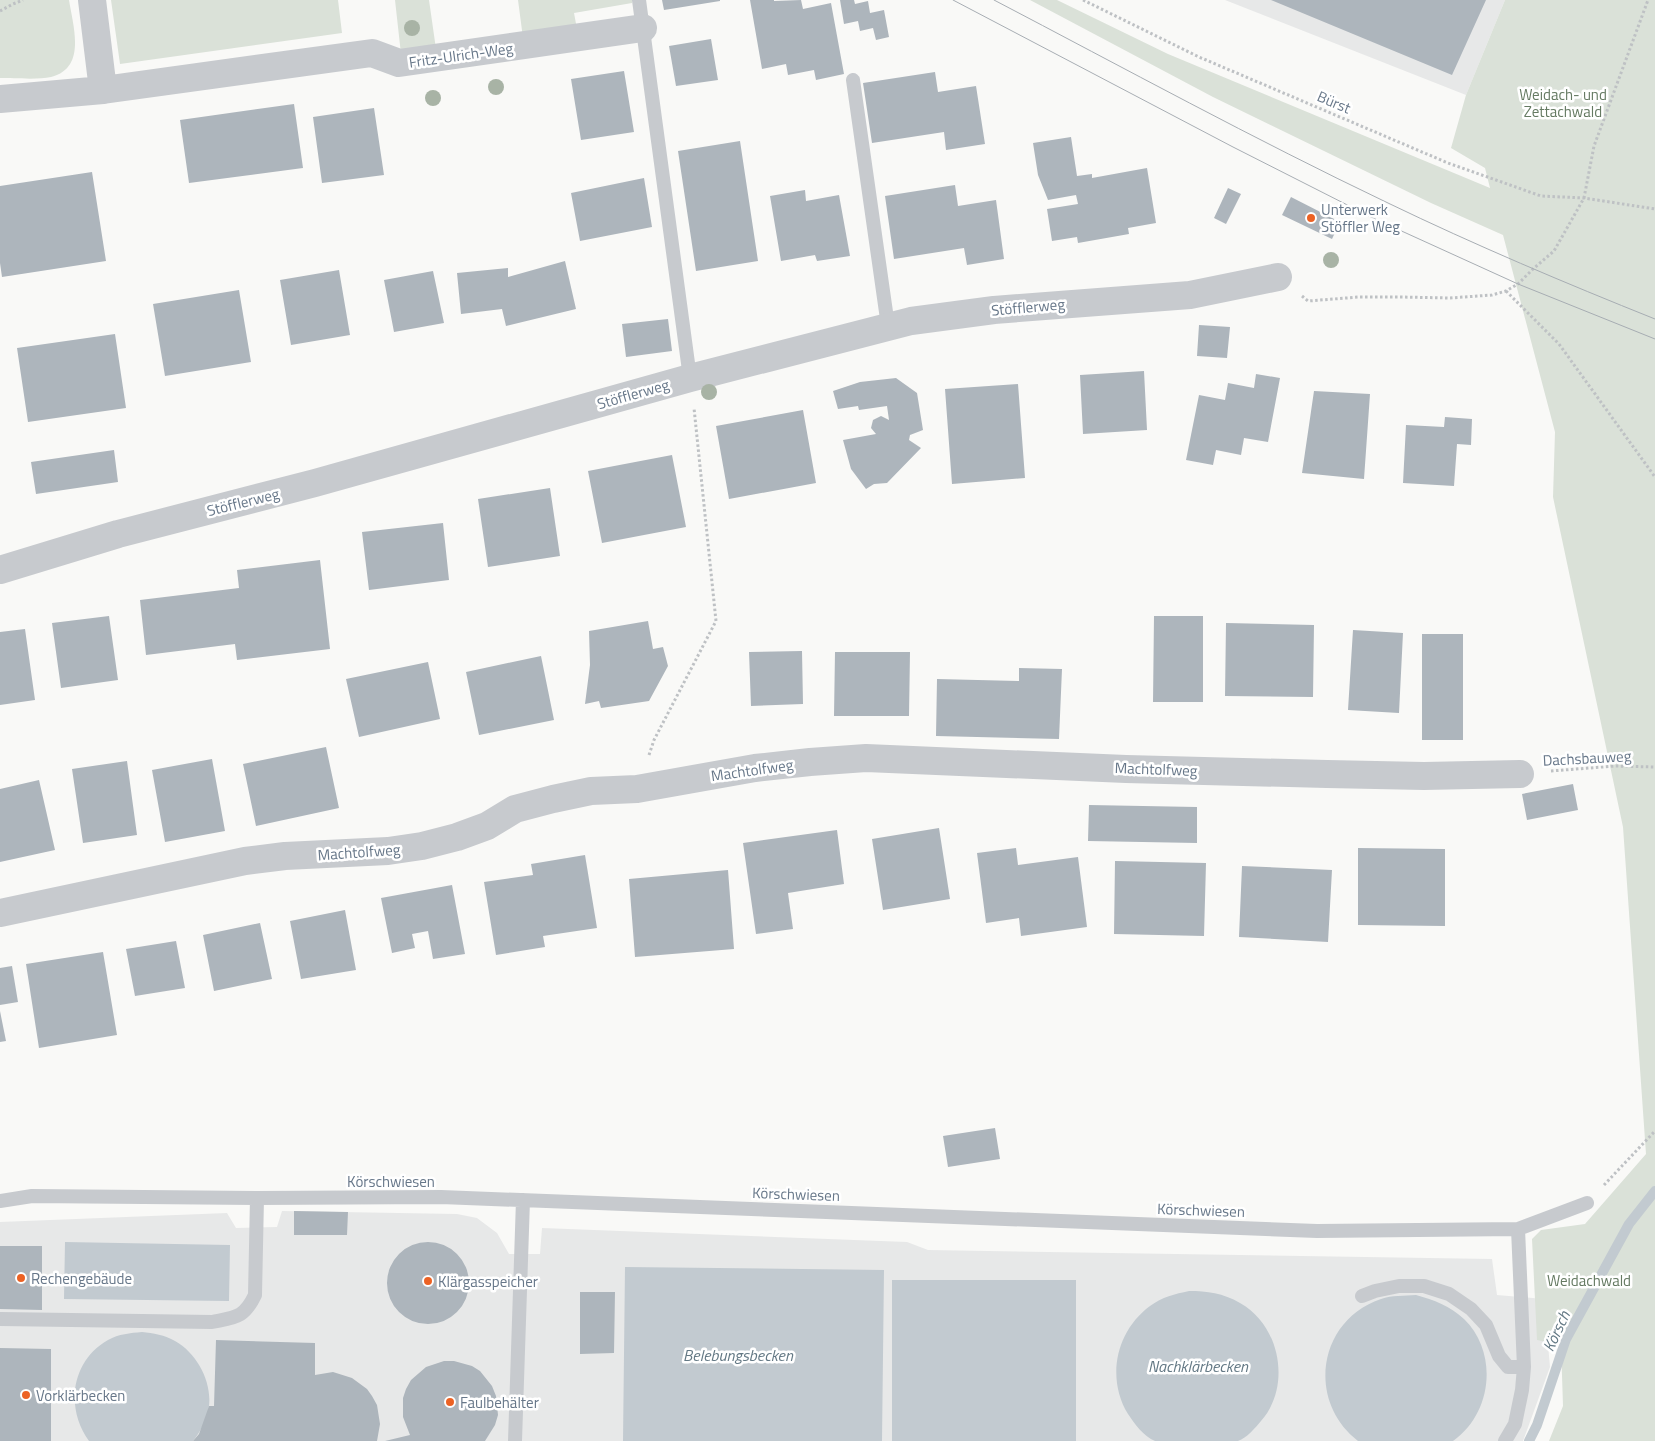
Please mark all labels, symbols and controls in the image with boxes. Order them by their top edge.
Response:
street label: Fritz-Ulrich-Weg [407,36,515,74]
park label: Weidach- und Zettachwald [1519,83,1607,123]
street label: Bürst [1314,85,1355,120]
place label: Unterwerk Stöffler Weg [1321,198,1400,238]
marker: Unterwerk Stöffler Weg [1305,212,1317,224]
street label: Stöfflerweg [990,292,1066,322]
street label: Stöfflerweg [594,373,672,415]
street label: Stöfflerweg [204,482,282,522]
street label: Dachsbauweg [1542,744,1632,772]
street label: Machtolfweg [709,753,795,787]
street label: Machtolfweg [1114,756,1198,782]
street label: Machtolfweg [317,838,401,866]
street label: Körschwiesen [347,1170,435,1193]
street label: Körschwiesen [752,1181,840,1207]
street label: Körschwiesen [1157,1197,1245,1223]
place label: Rechengebäude [31,1267,132,1290]
park label: Weidachwald [1547,1269,1631,1292]
place label: Klärgasspeicher [438,1270,538,1293]
marker: Rechengebäude [15,1272,27,1284]
marker: Klärgasspeicher [422,1275,434,1287]
water label: Körsch [1536,1306,1576,1355]
water label: Belebungsbecken [683,1343,794,1367]
water label: Nachklärbecken [1148,1354,1249,1378]
place label: Vorklärbecken [36,1384,125,1407]
marker: Vorklärbecken [20,1389,32,1401]
place label: Faulbehälter [460,1391,539,1414]
marker: Faulbehälter [444,1396,456,1408]

